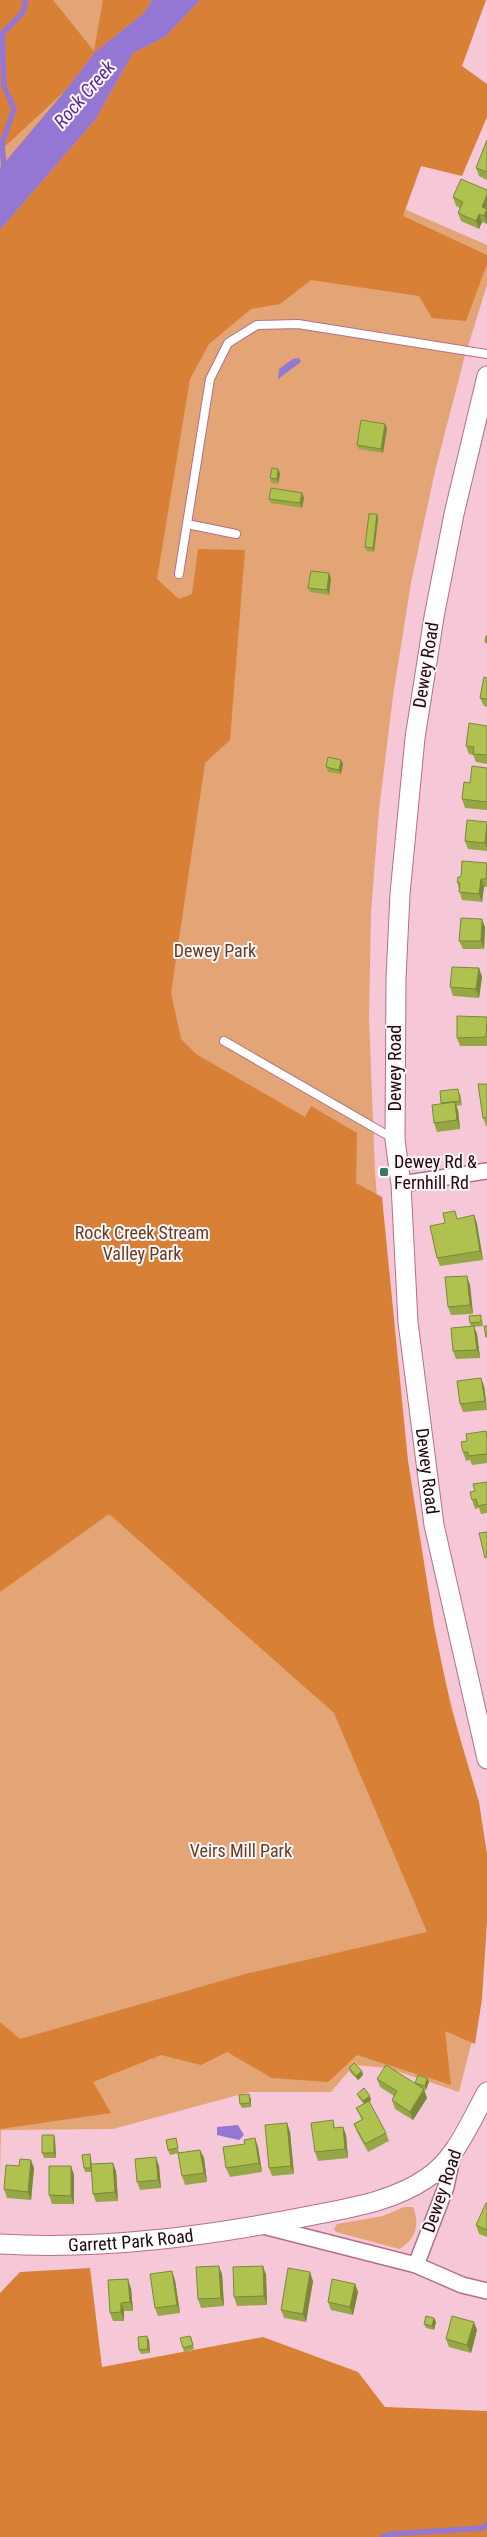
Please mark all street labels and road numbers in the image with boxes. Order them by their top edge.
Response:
street label: Dewey Road [408,621,443,709]
street label: Dewey Road [384,1025,405,1111]
street label: Dewey Road [412,1427,444,1515]
street label: Dewey Road [418,2147,466,2235]
street label: Garrett Park Road [68,2224,195,2255]

